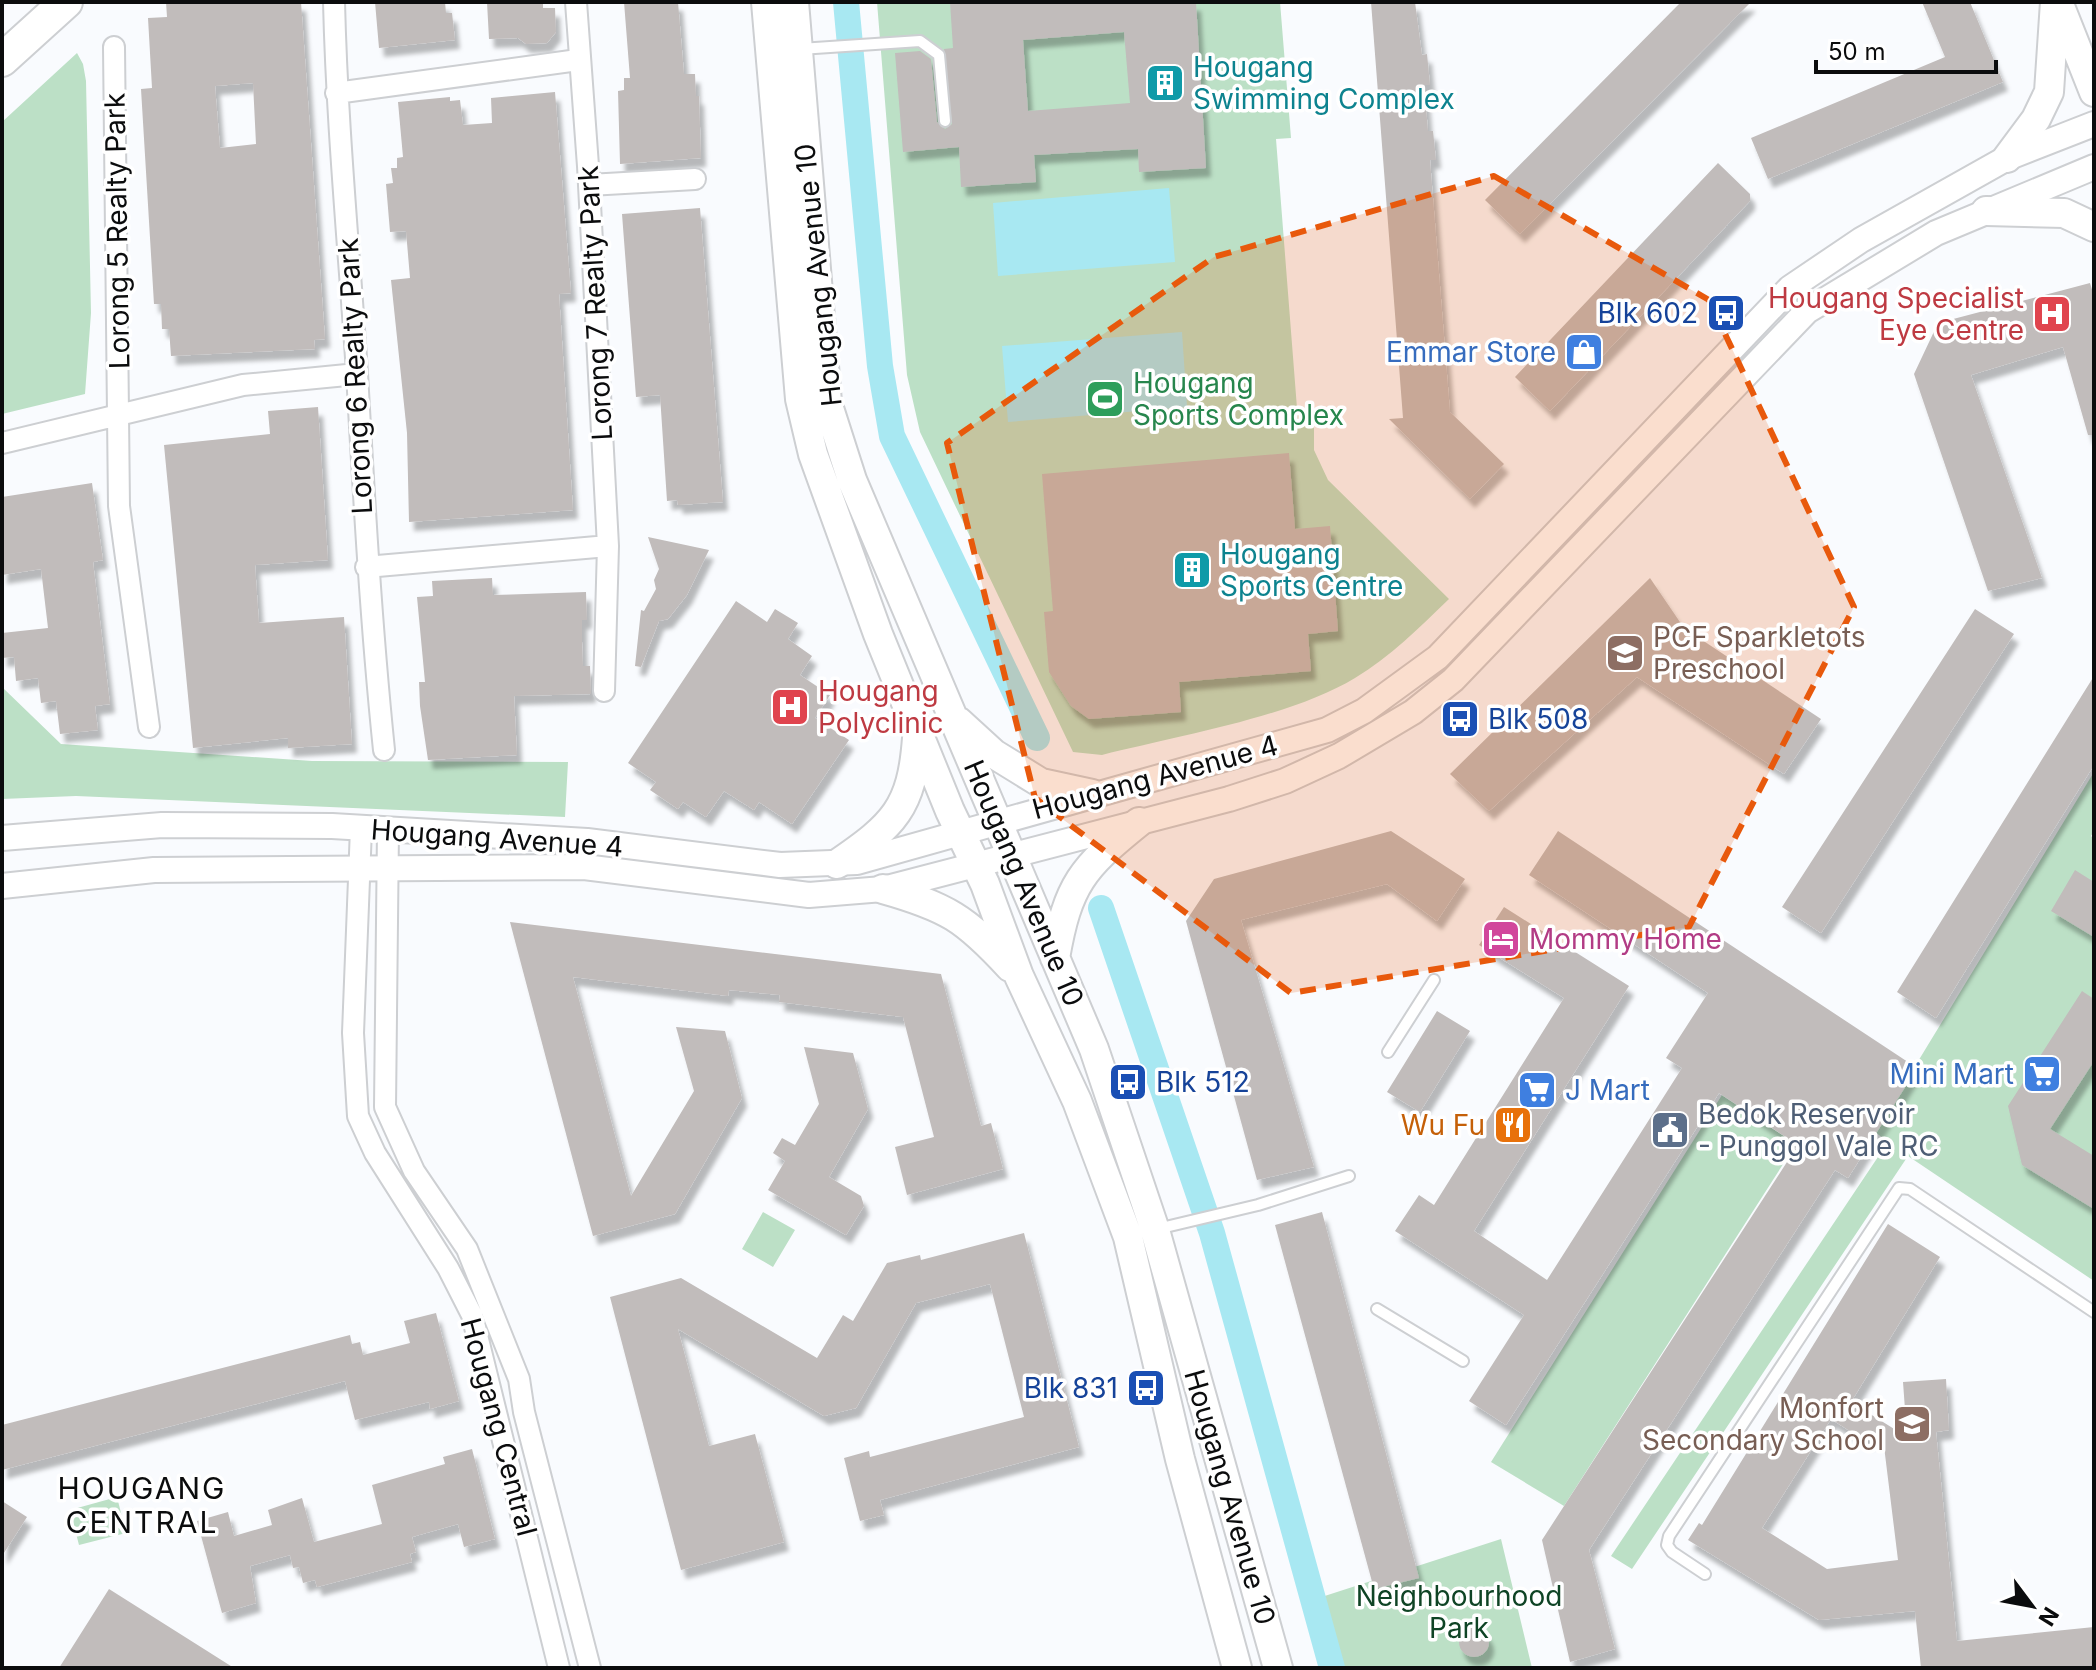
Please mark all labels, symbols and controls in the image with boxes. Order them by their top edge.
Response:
scale bar [1816,24,1996,74]
text: 50 m [1828,37,1886,66]
place label: Hougang Swimming Complex [1193,50,1455,116]
building icon: Hougang Swimming Complex [1144,62,1186,104]
street label: Lorong 5 Realty Park [98,93,136,369]
street label: Hougang Avenue 10 [787,142,849,408]
street label: Lorong 7 Realty Park [571,165,619,441]
street label: Lorong 6 Realty Park [331,237,379,515]
place label: Hougang Specialist Eye Centre [1768,281,2024,347]
bus stop icon: Blk 602 [1705,292,1747,334]
hospital icon: Hougang Specialist Eye Centre [2031,293,2073,335]
place label: Blk 602 [1598,296,1698,330]
shop icon: Emmar Store [1563,331,1605,373]
place label: Emmar Store [1386,335,1556,369]
place label: Hougang Sports Complex [1133,366,1344,432]
sports icon: Hougang Sports Complex [1084,378,1126,420]
place label: Hougang Sports Centre [1220,537,1403,603]
building icon: Hougang Sports Centre [1171,549,1213,591]
place label: PCF Sparkletots Preschool [1653,620,1866,686]
school or university icon: PCF Sparkletots Preschool [1604,632,1646,674]
place label: Hougang Polyclinic [818,674,944,740]
hospital icon: Hougang Polyclinic [769,686,811,728]
bus stop icon: Blk 508 [1439,698,1481,740]
place label: Blk 508 [1488,702,1588,736]
street label: Hougang Avenue 4 [1028,728,1282,826]
street label: Hougang Avenue 10 [957,755,1091,1011]
street label: Hougang Avenue 4 [370,812,624,864]
hotel icon: Mommy Home [1480,918,1522,960]
place label: Mommy Home [1529,922,1722,956]
supermarket icon: Mini Mart [2021,1053,2063,1095]
place label: Mini Mart [1890,1057,2014,1091]
bus stop icon: Blk 512 [1107,1061,1149,1103]
place label: Blk 512 [1156,1065,1250,1099]
supermarket icon: J Mart [1516,1069,1558,1111]
place label: J Mart [1565,1073,1650,1107]
place label: Bedok Reservoir - Punggol Vale RC [1698,1097,1939,1163]
restaurant icon: Wu Fu [1492,1104,1534,1146]
place label: Wu Fu [1401,1108,1485,1142]
public building icon: Bedok Reservoir - Punggol Vale RC [1649,1109,1691,1151]
street label: Hougang Central [454,1314,544,1540]
street label: Hougang Avenue 10 [1177,1365,1283,1629]
bus stop icon: Blk 831 [1125,1367,1167,1409]
place label: Blk 831 [1024,1371,1118,1405]
place label: Monfort Secondary School [1642,1391,1884,1457]
school or university icon: Monfort Secondary School [1891,1403,1933,1445]
district label: HOUGANG CENTRAL [58,1470,226,1540]
north arrow [1992,1566,2072,1646]
park label: Neighbourhood Park [1356,1579,1562,1645]
text: N [2033,1603,2064,1631]

